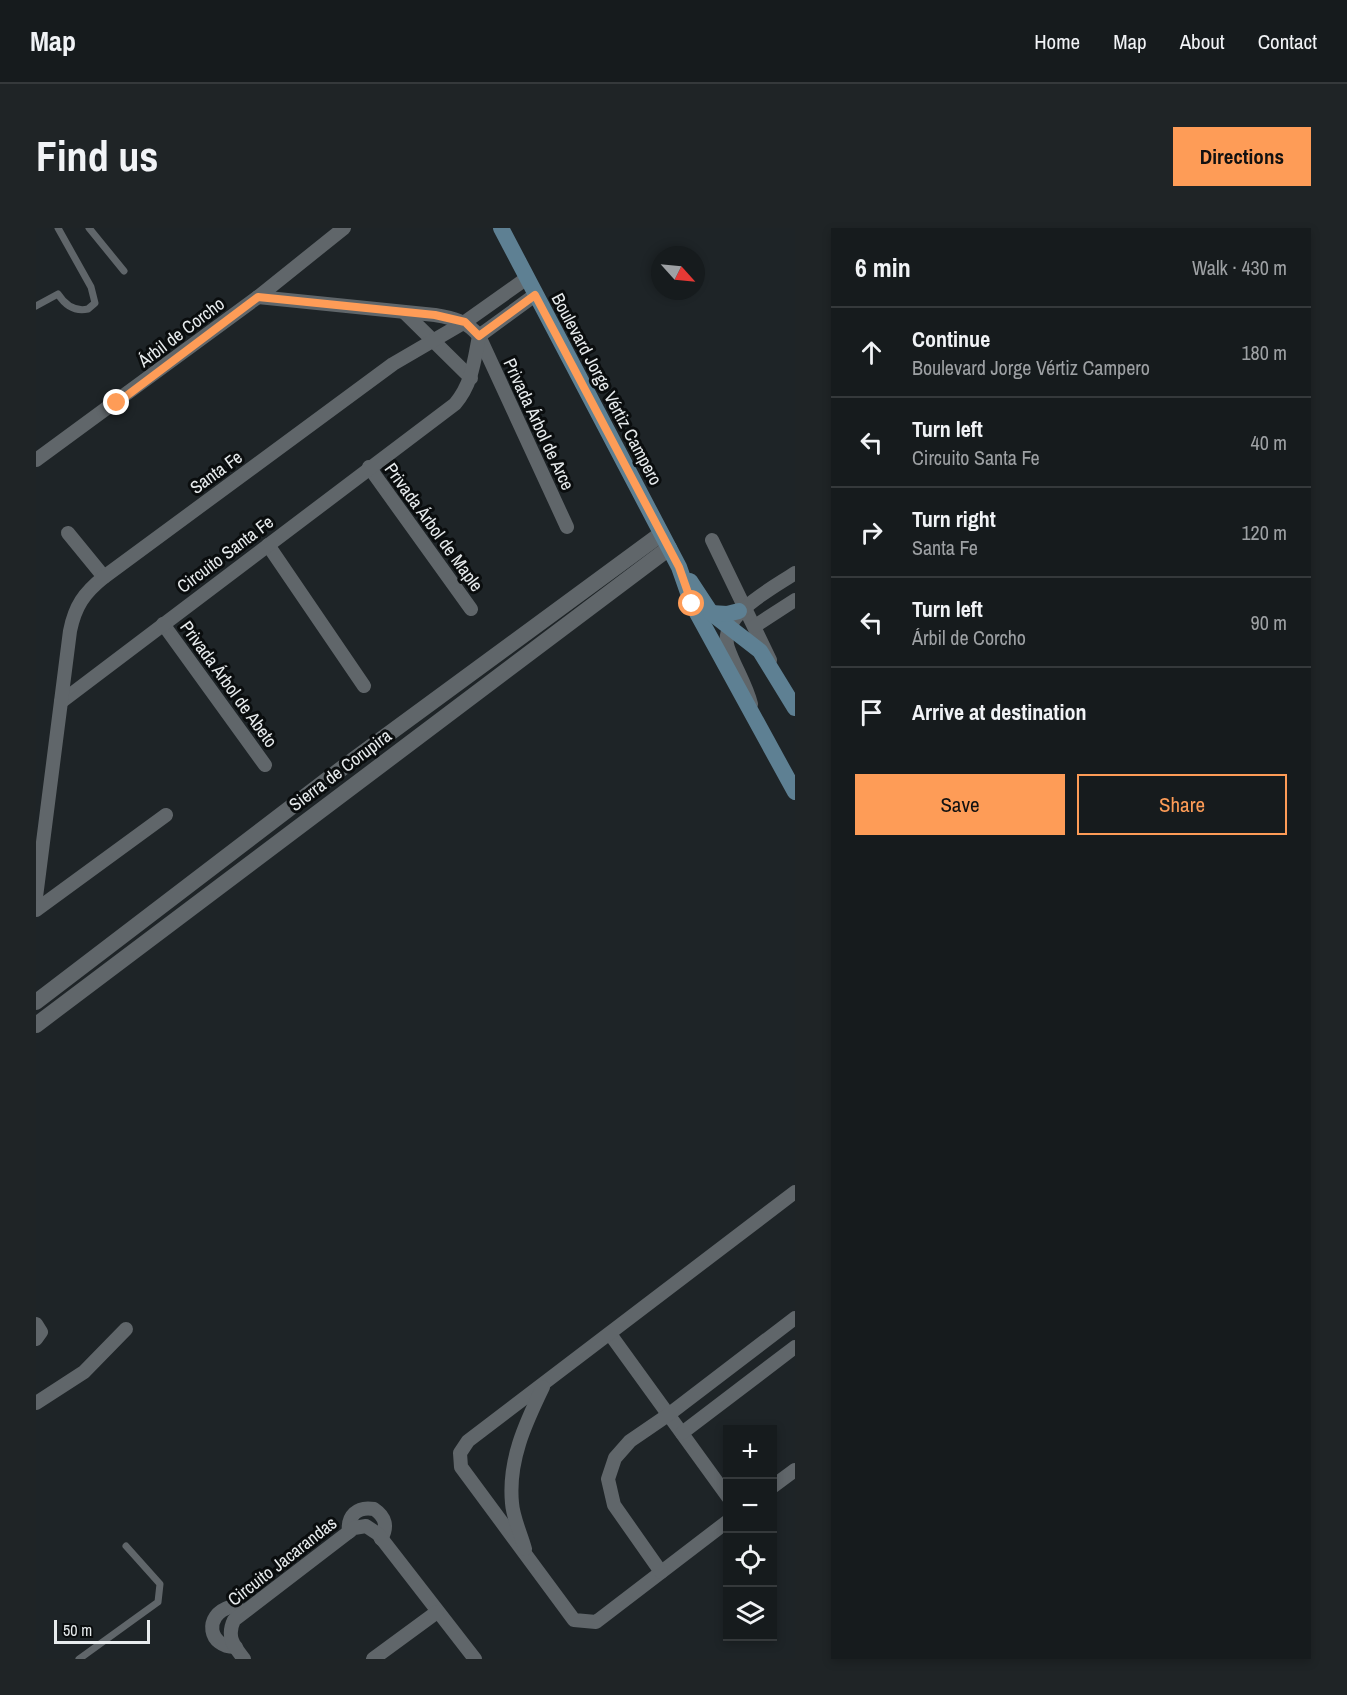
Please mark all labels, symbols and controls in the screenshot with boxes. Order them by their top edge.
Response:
text: Map [30,22,76,60]
text: Home [1034,27,1080,56]
text: Map [1113,27,1147,56]
text: About [1180,27,1225,56]
text: Contact [1258,27,1317,56]
button: Directions [1173,127,1311,186]
text: Find us [36,128,158,184]
north arrow [651,246,705,300]
text: 6 min [855,250,911,285]
text: Walk · 430 m [1192,254,1287,281]
street label: Boulevard Jorge Vértiz Campero [546,289,668,489]
street label: Árbil de Corcho [132,291,229,373]
text: Continue [912,324,990,354]
icon: ahead [855,336,888,369]
text: 180 m [1241,339,1287,366]
street label: Privada Árbol de Arce [498,354,580,494]
text: Boulevard Jorge Vértiz Campero [912,354,1150,381]
route end [103,389,129,415]
text: Turn left [912,414,983,444]
icon: left [855,426,888,459]
text: 40 m [1251,429,1287,456]
street label: Santa Fe [185,444,247,500]
text: Circuito Santa Fe [912,444,1040,471]
street label: Privada Árbol de Maple [379,458,489,596]
text: Turn right [912,504,996,534]
street label: Circuito Santa Fe [172,509,278,599]
icon: right [855,516,888,549]
text: 120 m [1241,519,1287,546]
text: Santa Fe [912,534,978,561]
route start [678,590,704,616]
text: Turn left [912,594,983,624]
icon: left [855,606,888,639]
text: 90 m [1251,609,1287,636]
street label: Privada Árbol de Abeto [175,616,283,752]
text: Árbil de Corcho [912,624,1026,651]
icon: arrive [855,696,888,729]
text: Arrive at destination [912,697,1086,727]
street label: Sierra de Corupira [284,723,396,817]
button: Save [855,774,1065,835]
button: Share [1077,774,1287,835]
map controls [723,1425,777,1641]
button: + [723,1425,777,1479]
button: − [723,1479,777,1533]
street label: Circuito Jacarandas [222,1510,342,1612]
button: locate [723,1533,777,1587]
button: layers [723,1587,777,1641]
scale bar [54,1617,150,1644]
text: 50 m [63,1619,92,1641]

